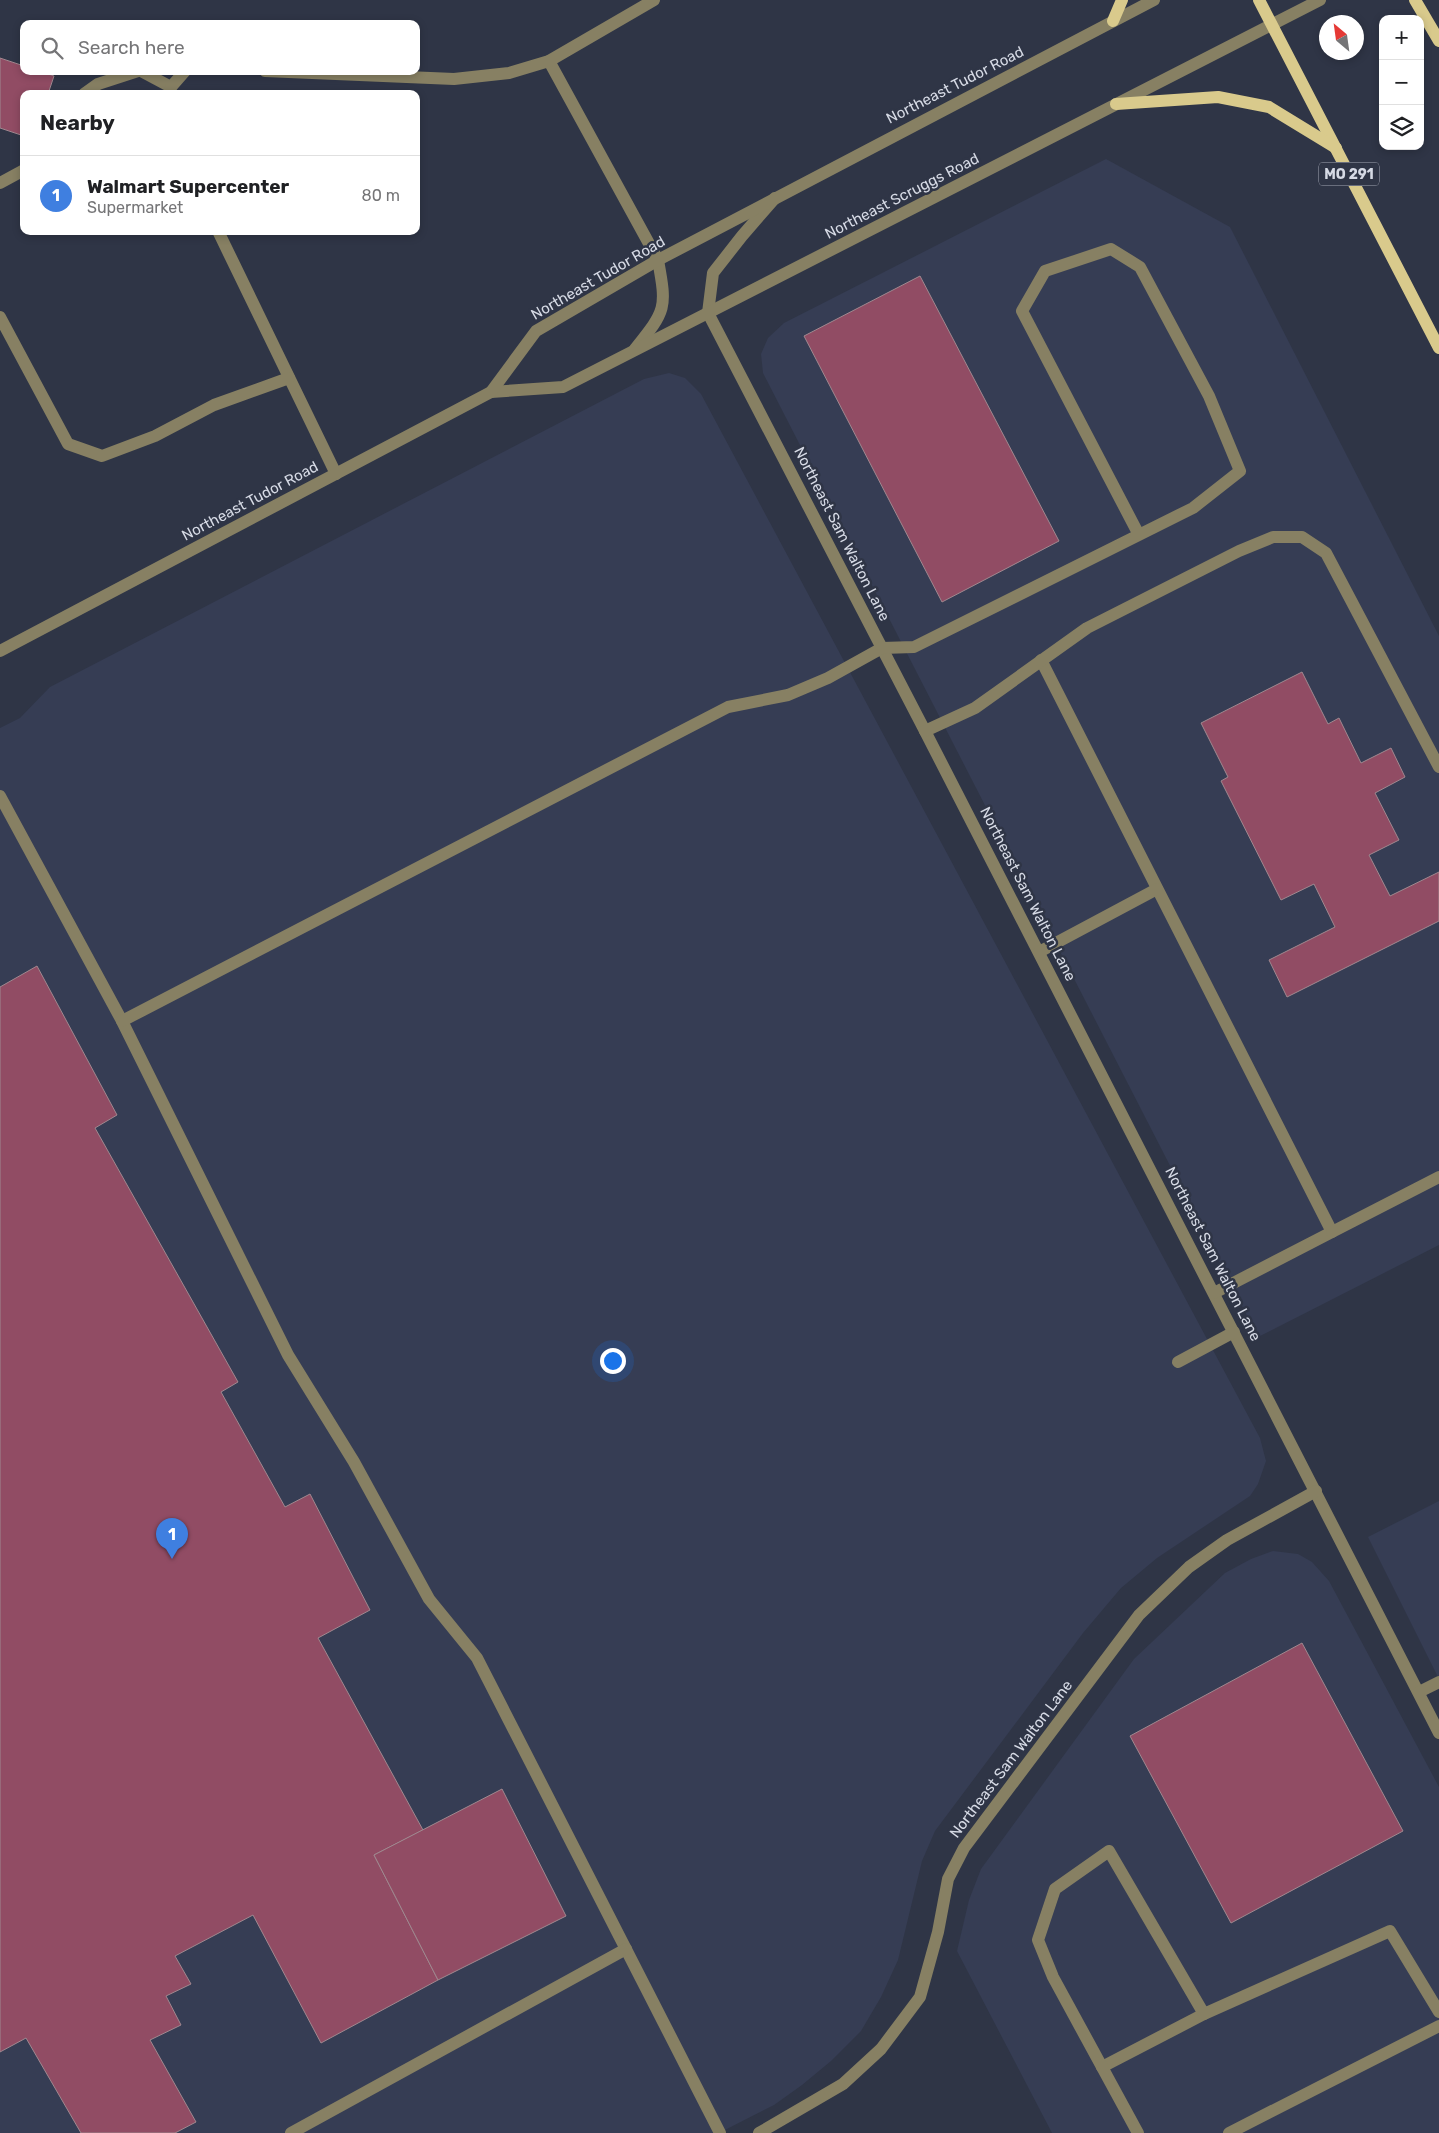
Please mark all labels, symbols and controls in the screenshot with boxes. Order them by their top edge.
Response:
north arrow [1319,15,1364,60]
map controls [1379,15,1424,150]
button: + [1379,15,1424,60]
search box [20,20,420,75]
icon: search [38,34,66,62]
text: Search here [78,36,185,59]
street label: Northeast Tudor Road [883,43,1027,127]
button: − [1379,60,1424,105]
button: layers [1379,105,1424,150]
text: Nearby [40,110,115,135]
street label: Northeast Scruggs Road [822,149,982,243]
road number: MO 291 [1319,162,1379,185]
text: Walmart Supercenter [87,175,289,198]
text: 1 [52,186,60,205]
text: 80 m [362,186,400,205]
text: Supermarket [87,198,183,217]
street label: Northeast Tudor Road [528,232,668,324]
street label: Northeast Sam Walton Lane [790,444,894,624]
street label: Northeast Tudor Road [179,457,321,545]
street label: Northeast Sam Walton Lane [976,804,1080,984]
street label: Northeast Sam Walton Lane [1161,1164,1265,1344]
your location [600,1348,626,1374]
pin: 1 [156,1518,188,1559]
street label: Northeast Sam Walton Lane [946,1676,1076,1842]

